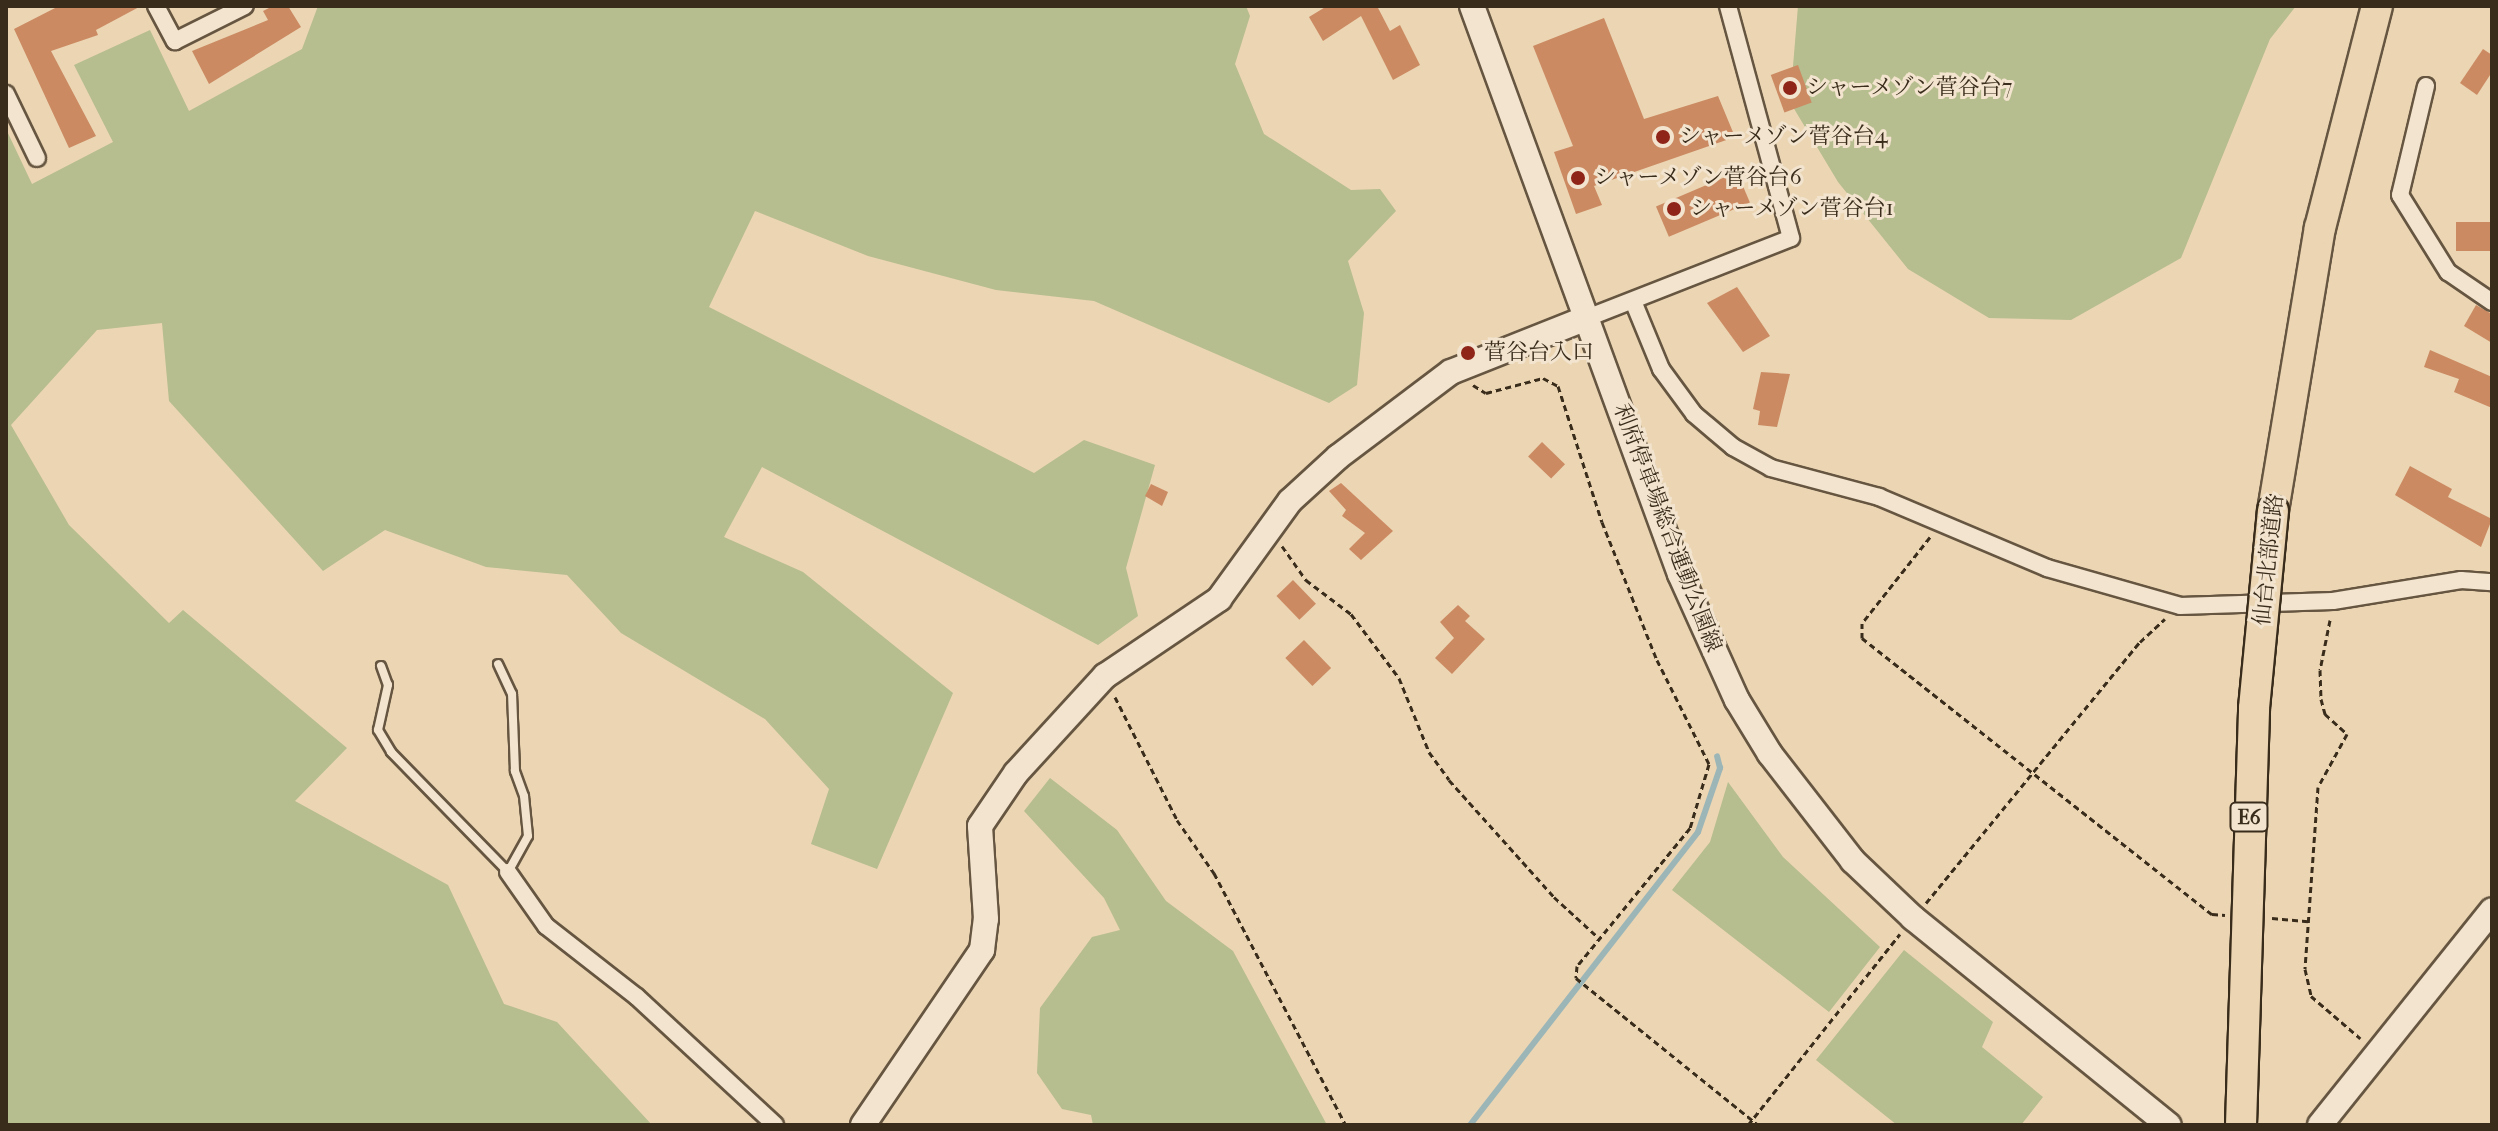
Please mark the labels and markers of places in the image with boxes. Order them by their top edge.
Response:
place label: シャーメゾン菅谷台7 [1806,75,2015,101]
marker: シャーメゾン菅谷台7 [1781,79,1799,97]
place label: シャーメゾン菅谷台4 [1679,124,1890,150]
marker: シャーメゾン菅谷台4 [1654,128,1672,146]
place label: シャーメゾン菅谷台6 [1594,165,1804,191]
marker: シャーメゾン菅谷台6 [1569,169,1587,187]
place label: シャーメゾン菅谷台1 [1690,196,1896,222]
marker: シャーメゾン菅谷台1 [1665,200,1683,218]
place label: 菅谷台入口 [1484,340,1594,366]
marker: 菅谷台入口 [1459,344,1477,362]

